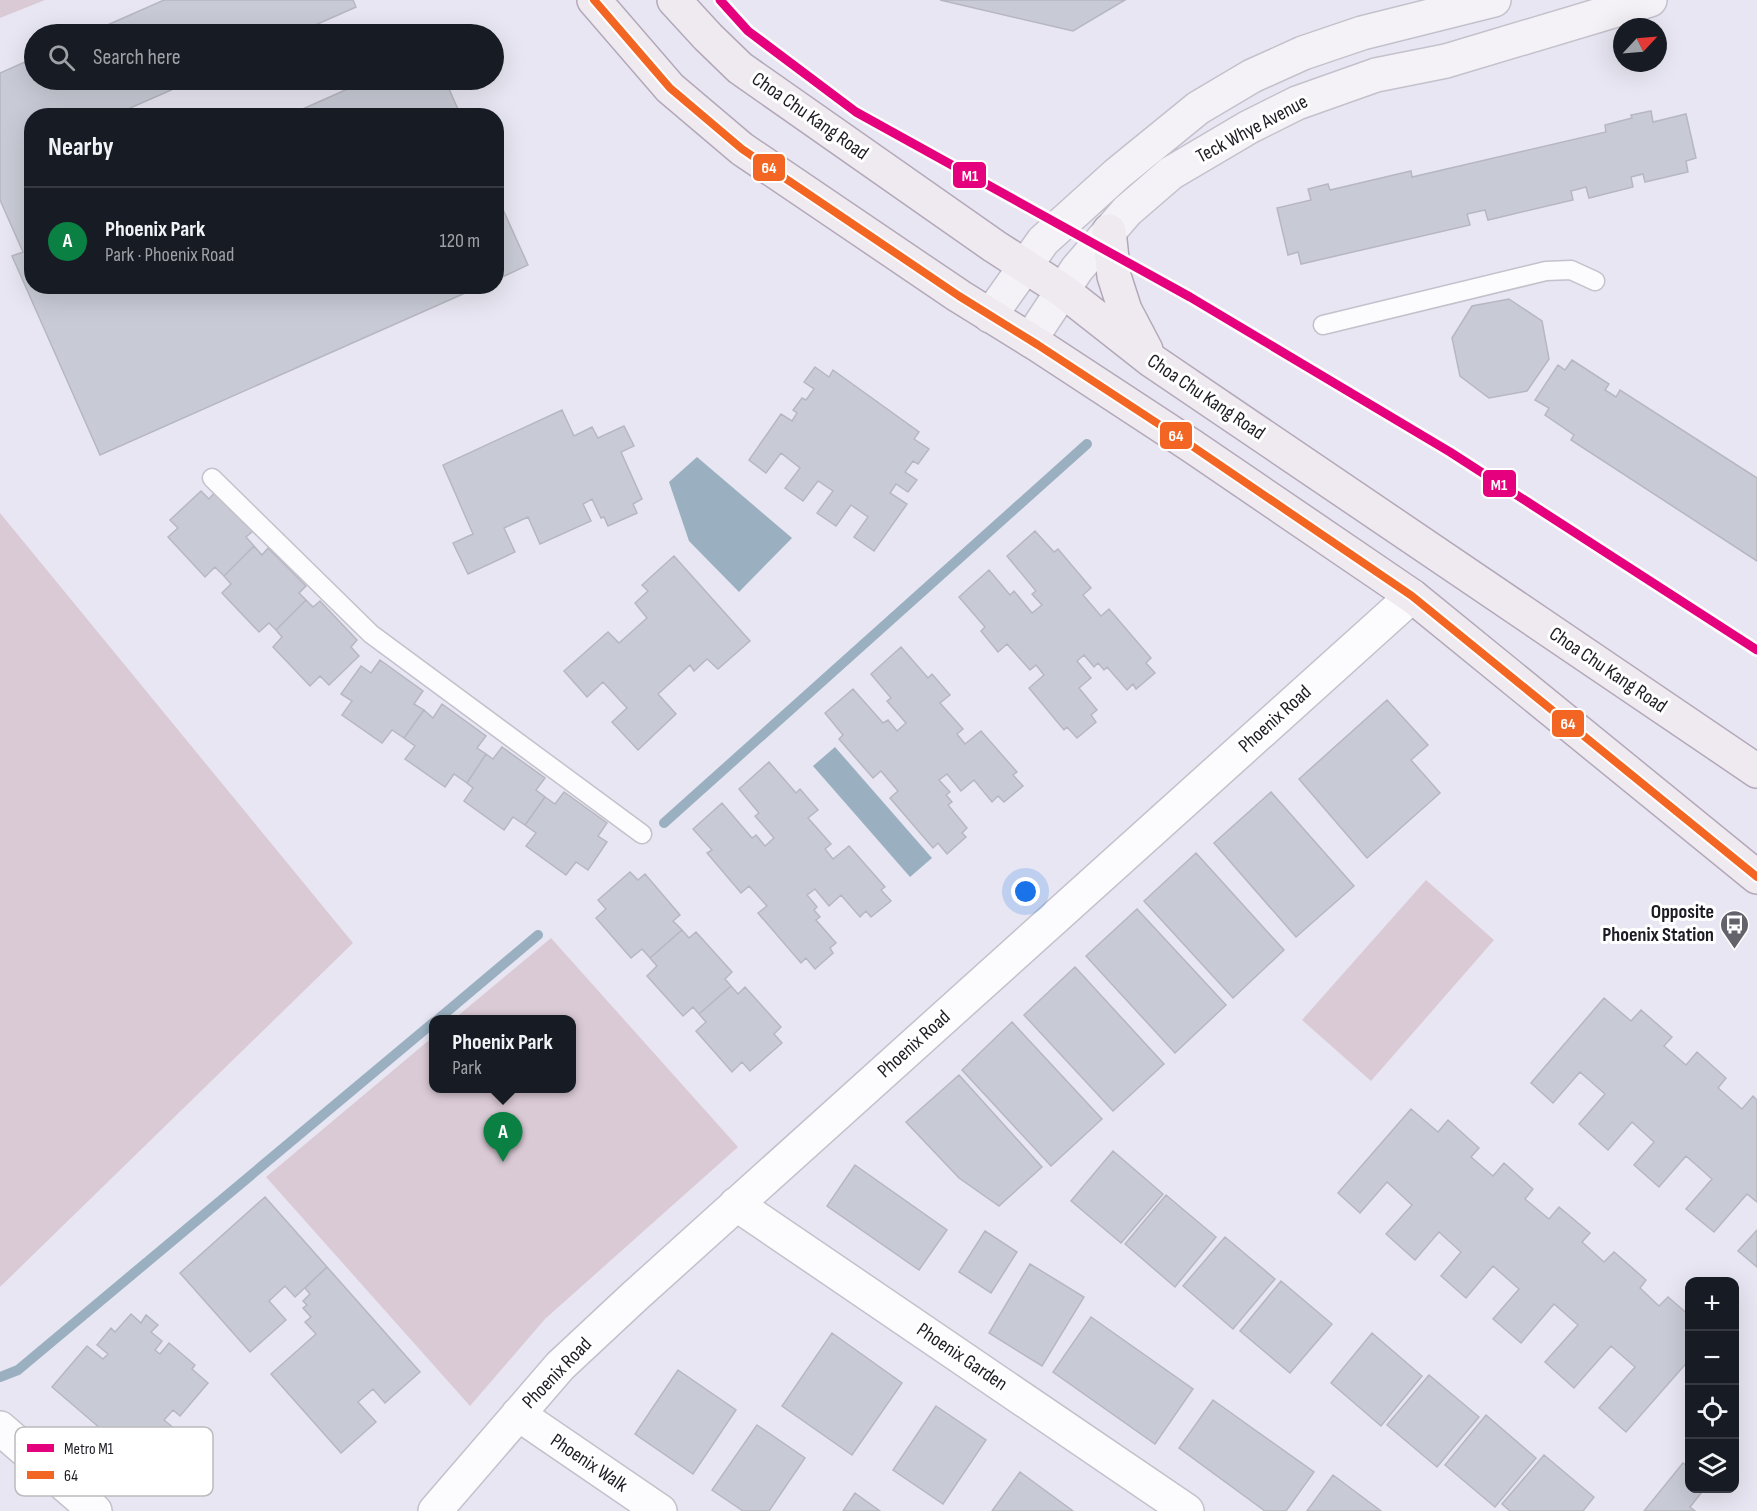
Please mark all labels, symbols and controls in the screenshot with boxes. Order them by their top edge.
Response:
north arrow [1613,18,1667,72]
search box [24,24,504,90]
icon: search [45,41,78,74]
text: Search here [93,44,180,71]
street label: Choa Chu Kang Road [747,67,873,165]
street label: Teck Whye Avenue [1192,90,1312,168]
text: Nearby [48,132,114,163]
line badge: 64 [752,153,786,182]
text: 64 [761,159,777,178]
line badge: M1 [952,161,987,189]
text: M1 [962,167,979,186]
text: Phoenix Park [105,216,205,243]
text: A [63,229,72,253]
text: 120 m [440,229,480,253]
text: Park · Phoenix Road [105,243,234,267]
street label: Choa Chu Kang Road [1143,349,1269,445]
line badge: 64 [1159,421,1193,450]
text: 64 [1168,427,1184,446]
line badge: M1 [1482,469,1517,498]
text: M1 [1491,476,1508,495]
street label: Choa Chu Kang Road [1545,622,1671,718]
street label: Phoenix Road [1234,680,1316,758]
line badge: 64 [1551,709,1585,738]
text: 64 [1560,715,1576,734]
your location [1011,877,1040,906]
place label: Opposite Phoenix Station [1602,900,1714,947]
bus stop icon: Opposite Phoenix Station [1719,908,1751,950]
street label: Phoenix Road [873,1005,955,1083]
popup [429,1015,576,1093]
text: Phoenix Park [452,1029,553,1056]
text: Park [452,1056,482,1080]
pin: A [484,1112,522,1162]
map controls [1685,1277,1739,1493]
button: + [1685,1277,1739,1331]
street label: Phoenix Garden [912,1318,1012,1396]
button: − [1685,1331,1739,1385]
street label: Phoenix Road [517,1332,597,1414]
button: locate [1685,1385,1739,1439]
legend [15,1427,213,1496]
street label: Phoenix Walk [546,1428,632,1498]
button: layers [1685,1439,1739,1493]
text: Metro M1 [64,1440,114,1459]
text: 64 [64,1467,78,1486]

